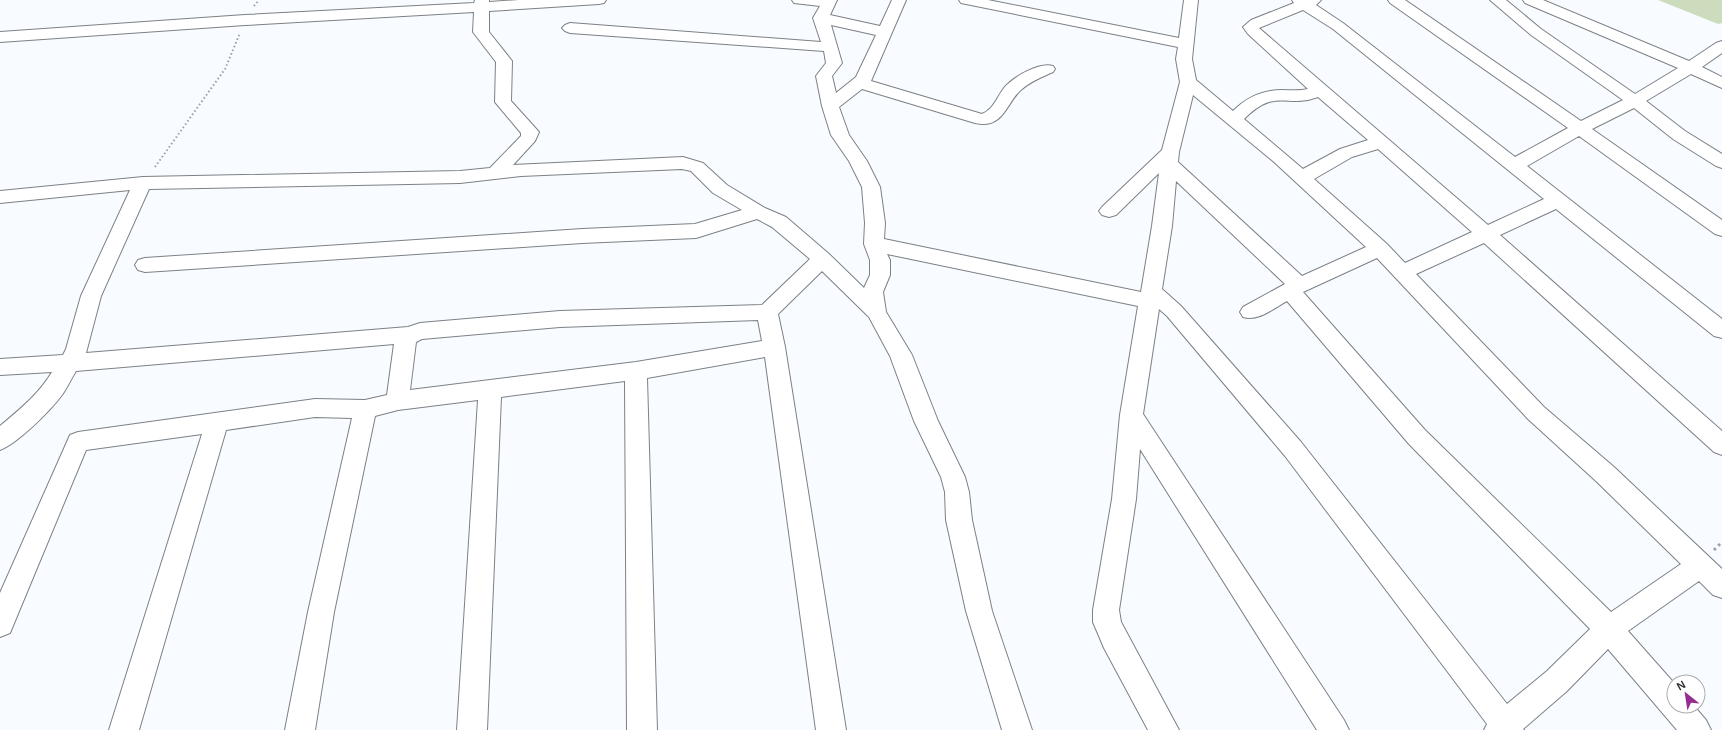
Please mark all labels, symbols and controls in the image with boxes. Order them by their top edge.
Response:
north arrow [1666,674,1706,714]
text: N [1675,678,1687,693]

